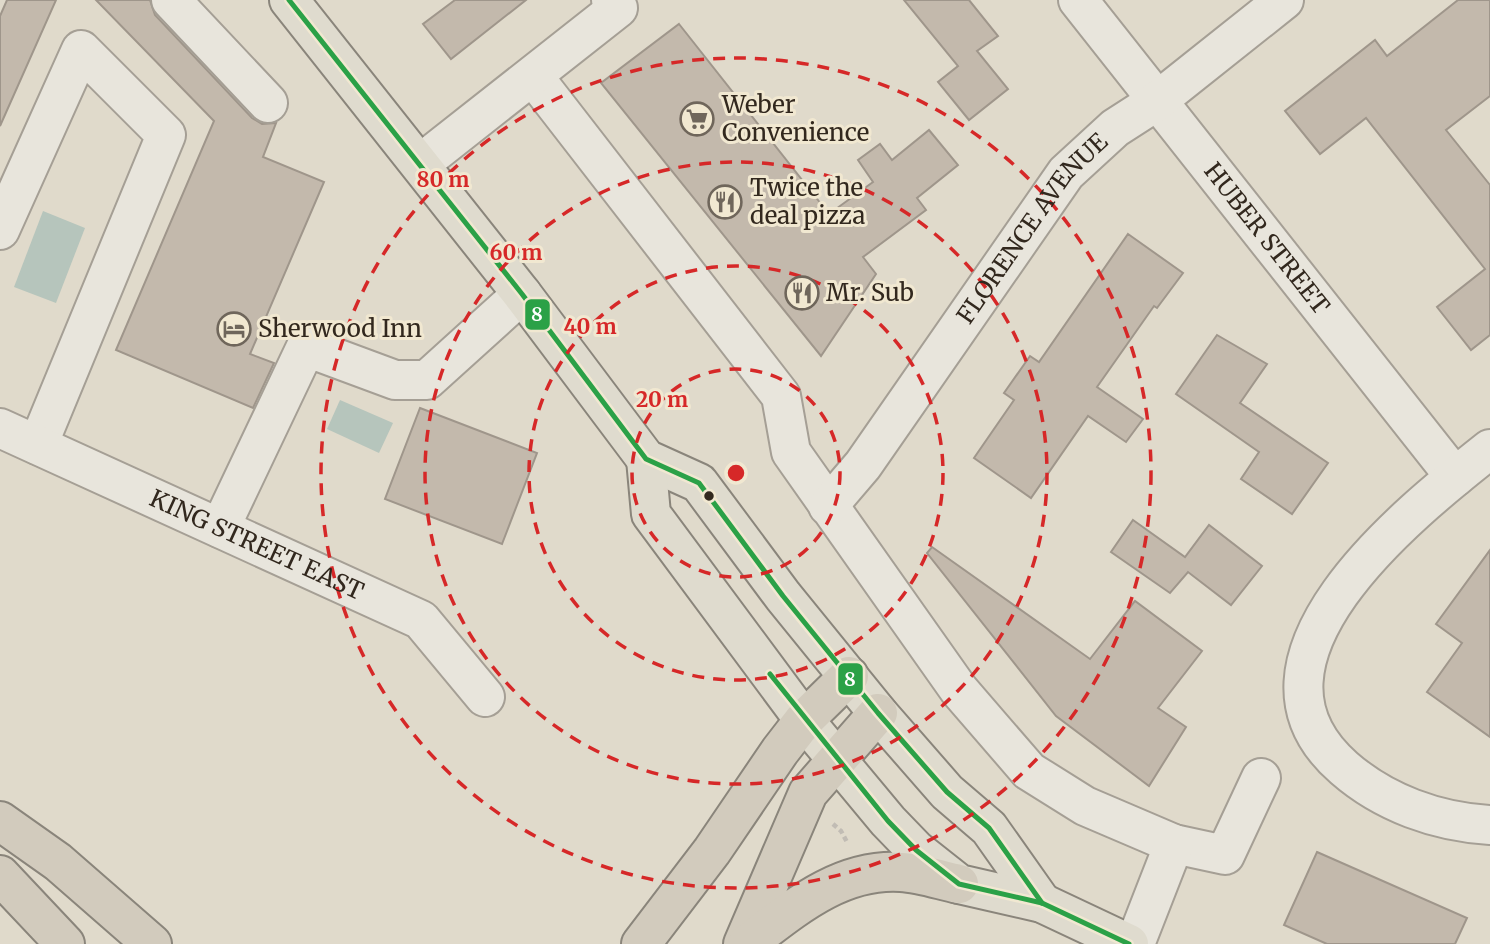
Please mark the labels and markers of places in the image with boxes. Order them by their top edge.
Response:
place label: Weber Convenience [721,89,869,148]
supermarket icon: Weber Convenience [678,100,716,138]
place label: Twice the deal pizza [750,172,865,231]
restaurant icon: Twice the deal pizza [706,183,744,221]
restaurant icon: Mr. Sub [783,274,821,312]
place label: Mr. Sub [826,277,914,308]
hotel icon: Sherwood Inn [215,310,253,348]
place label: Sherwood Inn [258,313,422,344]
centre of rings [724,461,748,485]
unlabelled marker [702,489,716,503]

